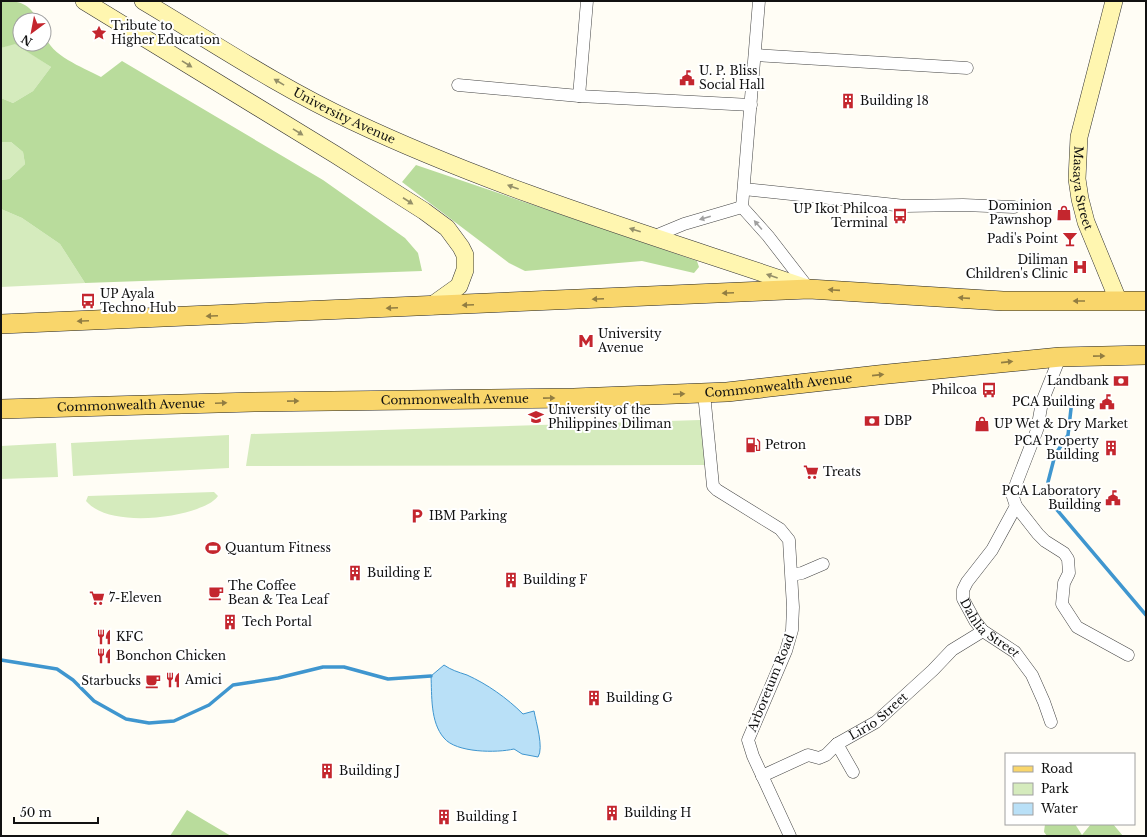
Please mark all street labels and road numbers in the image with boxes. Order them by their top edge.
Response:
street label: University Avenue [291,84,398,147]
street label: Masaya Street [1070,146,1097,233]
street label: Commonwealth Avenue [704,370,853,400]
street label: Commonwealth Avenue [381,391,529,407]
street label: Commonwealth Avenue [57,395,205,414]
street label: Dahlia Street [957,596,1024,660]
street label: Arboretum Road [744,632,797,735]
street label: Lirio Street [846,689,911,743]

